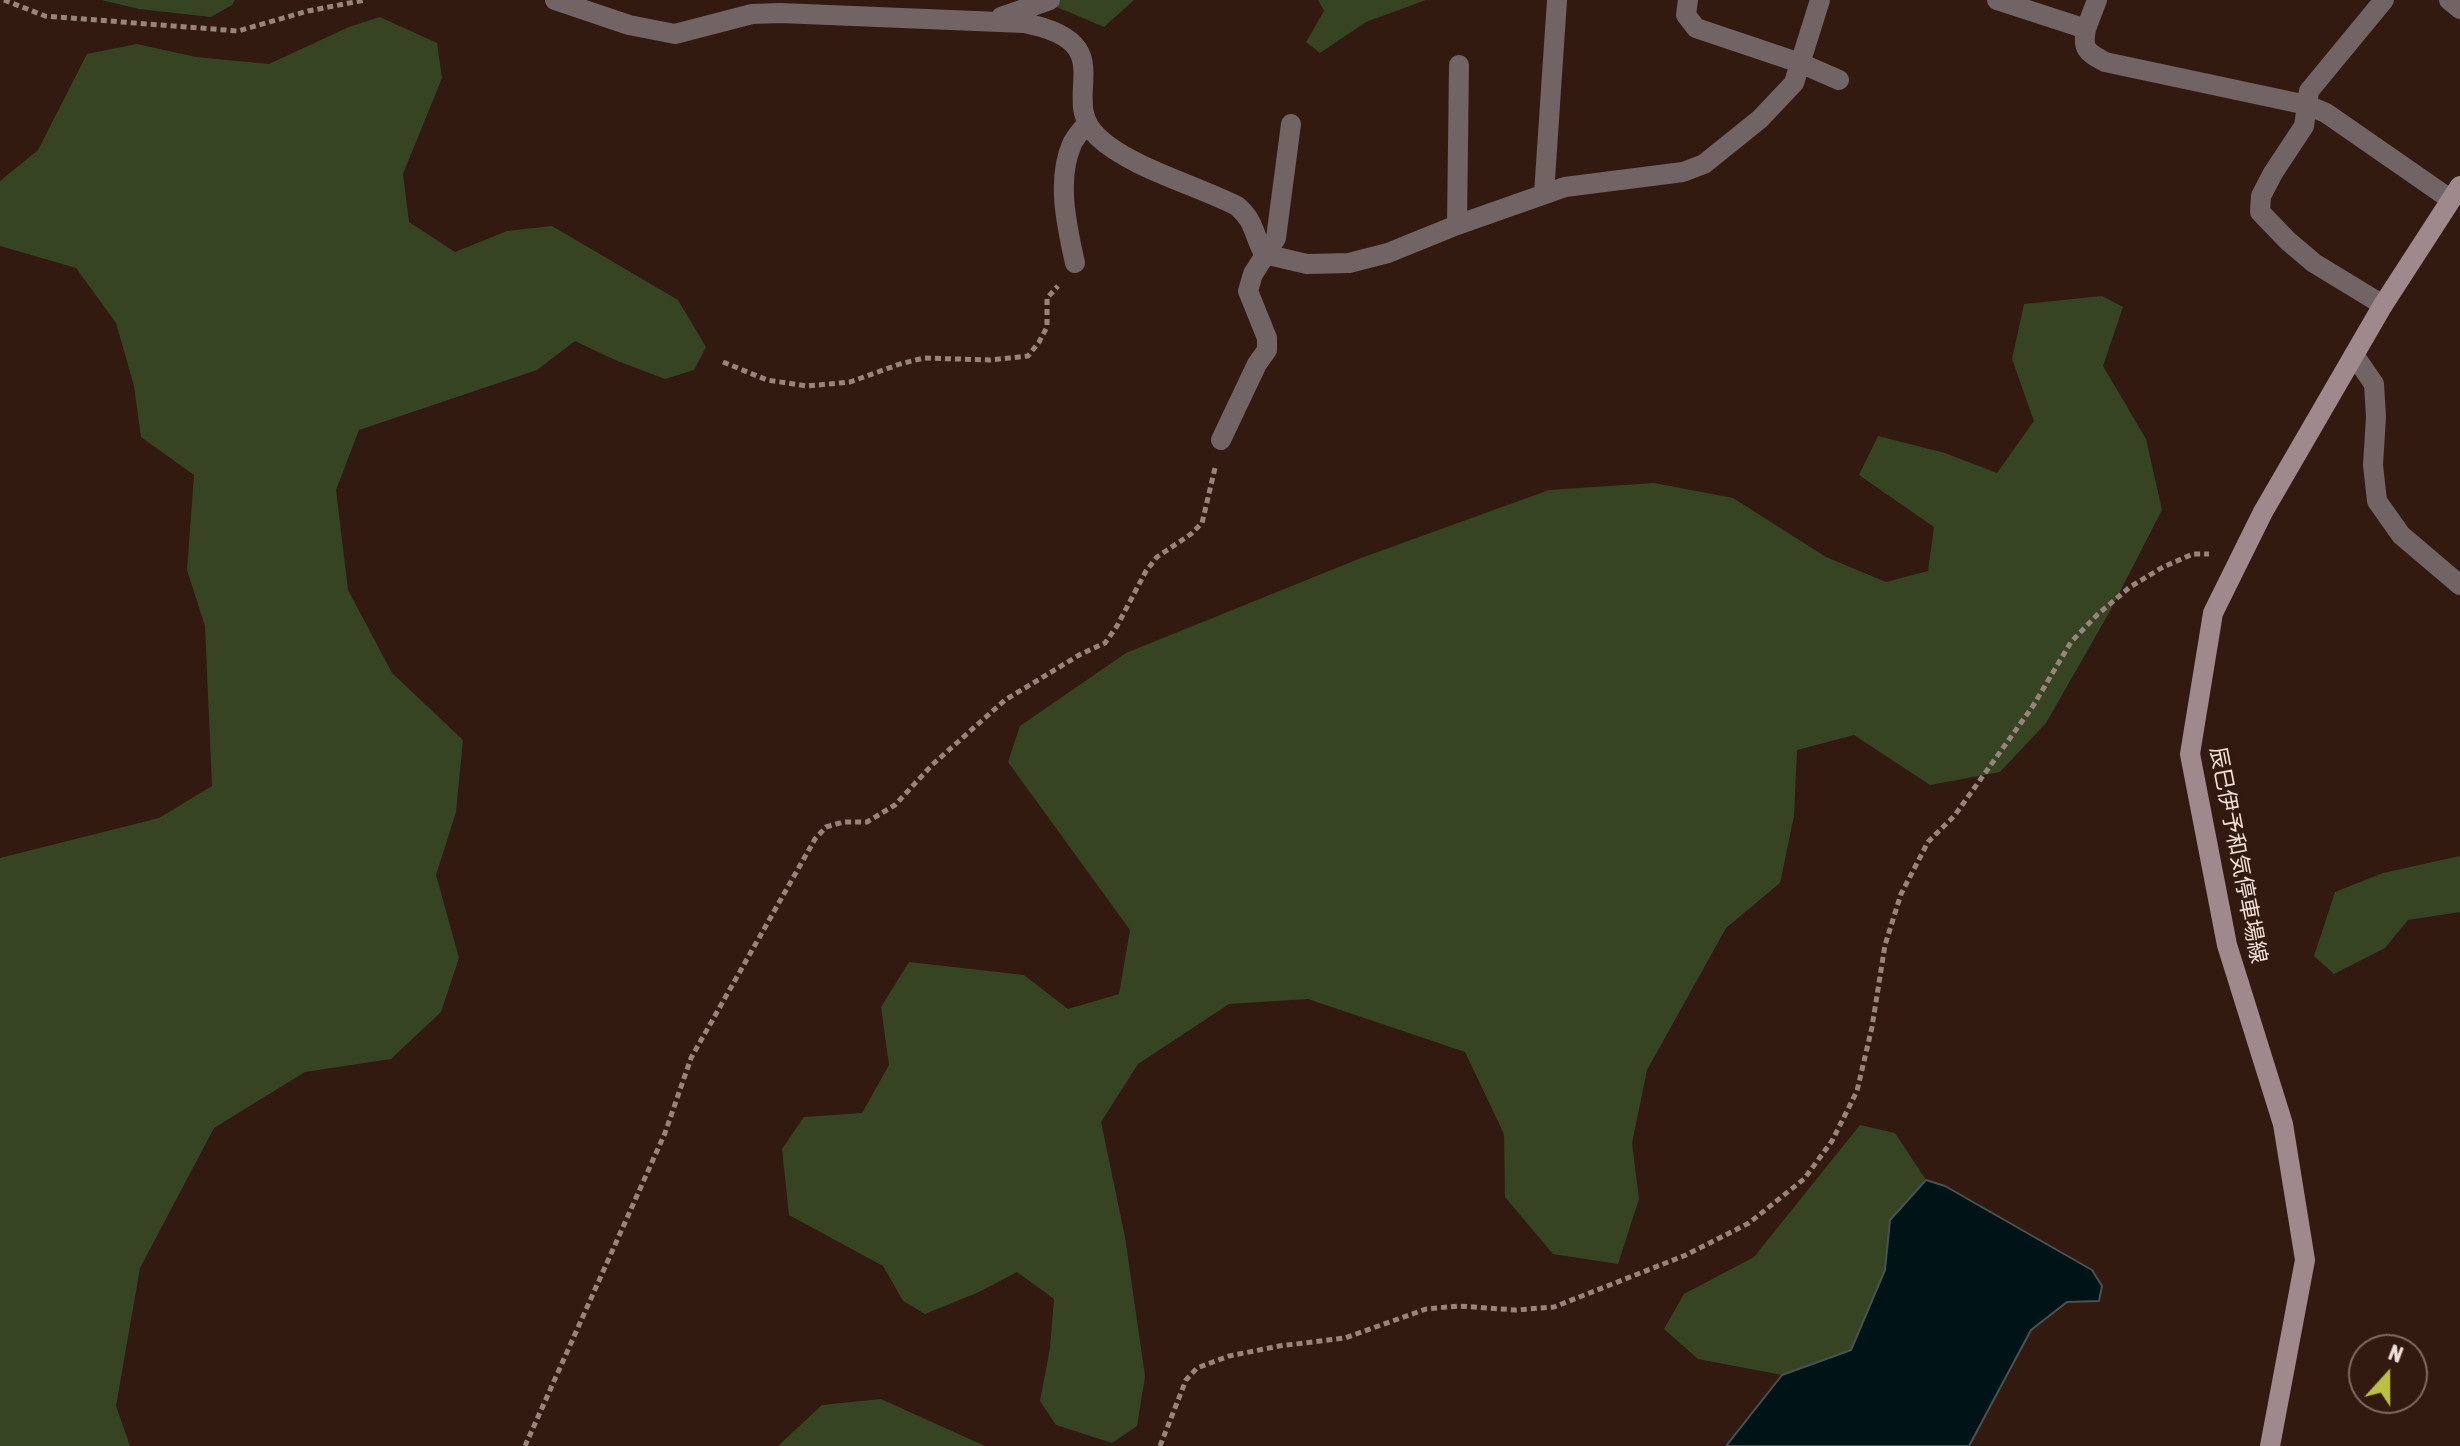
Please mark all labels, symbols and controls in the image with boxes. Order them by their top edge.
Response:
street label: 辰巳伊予和気停車場線 [2204,745,2272,965]
north arrow [2348,1334,2428,1414]
text: N [2385,1339,2407,1368]

